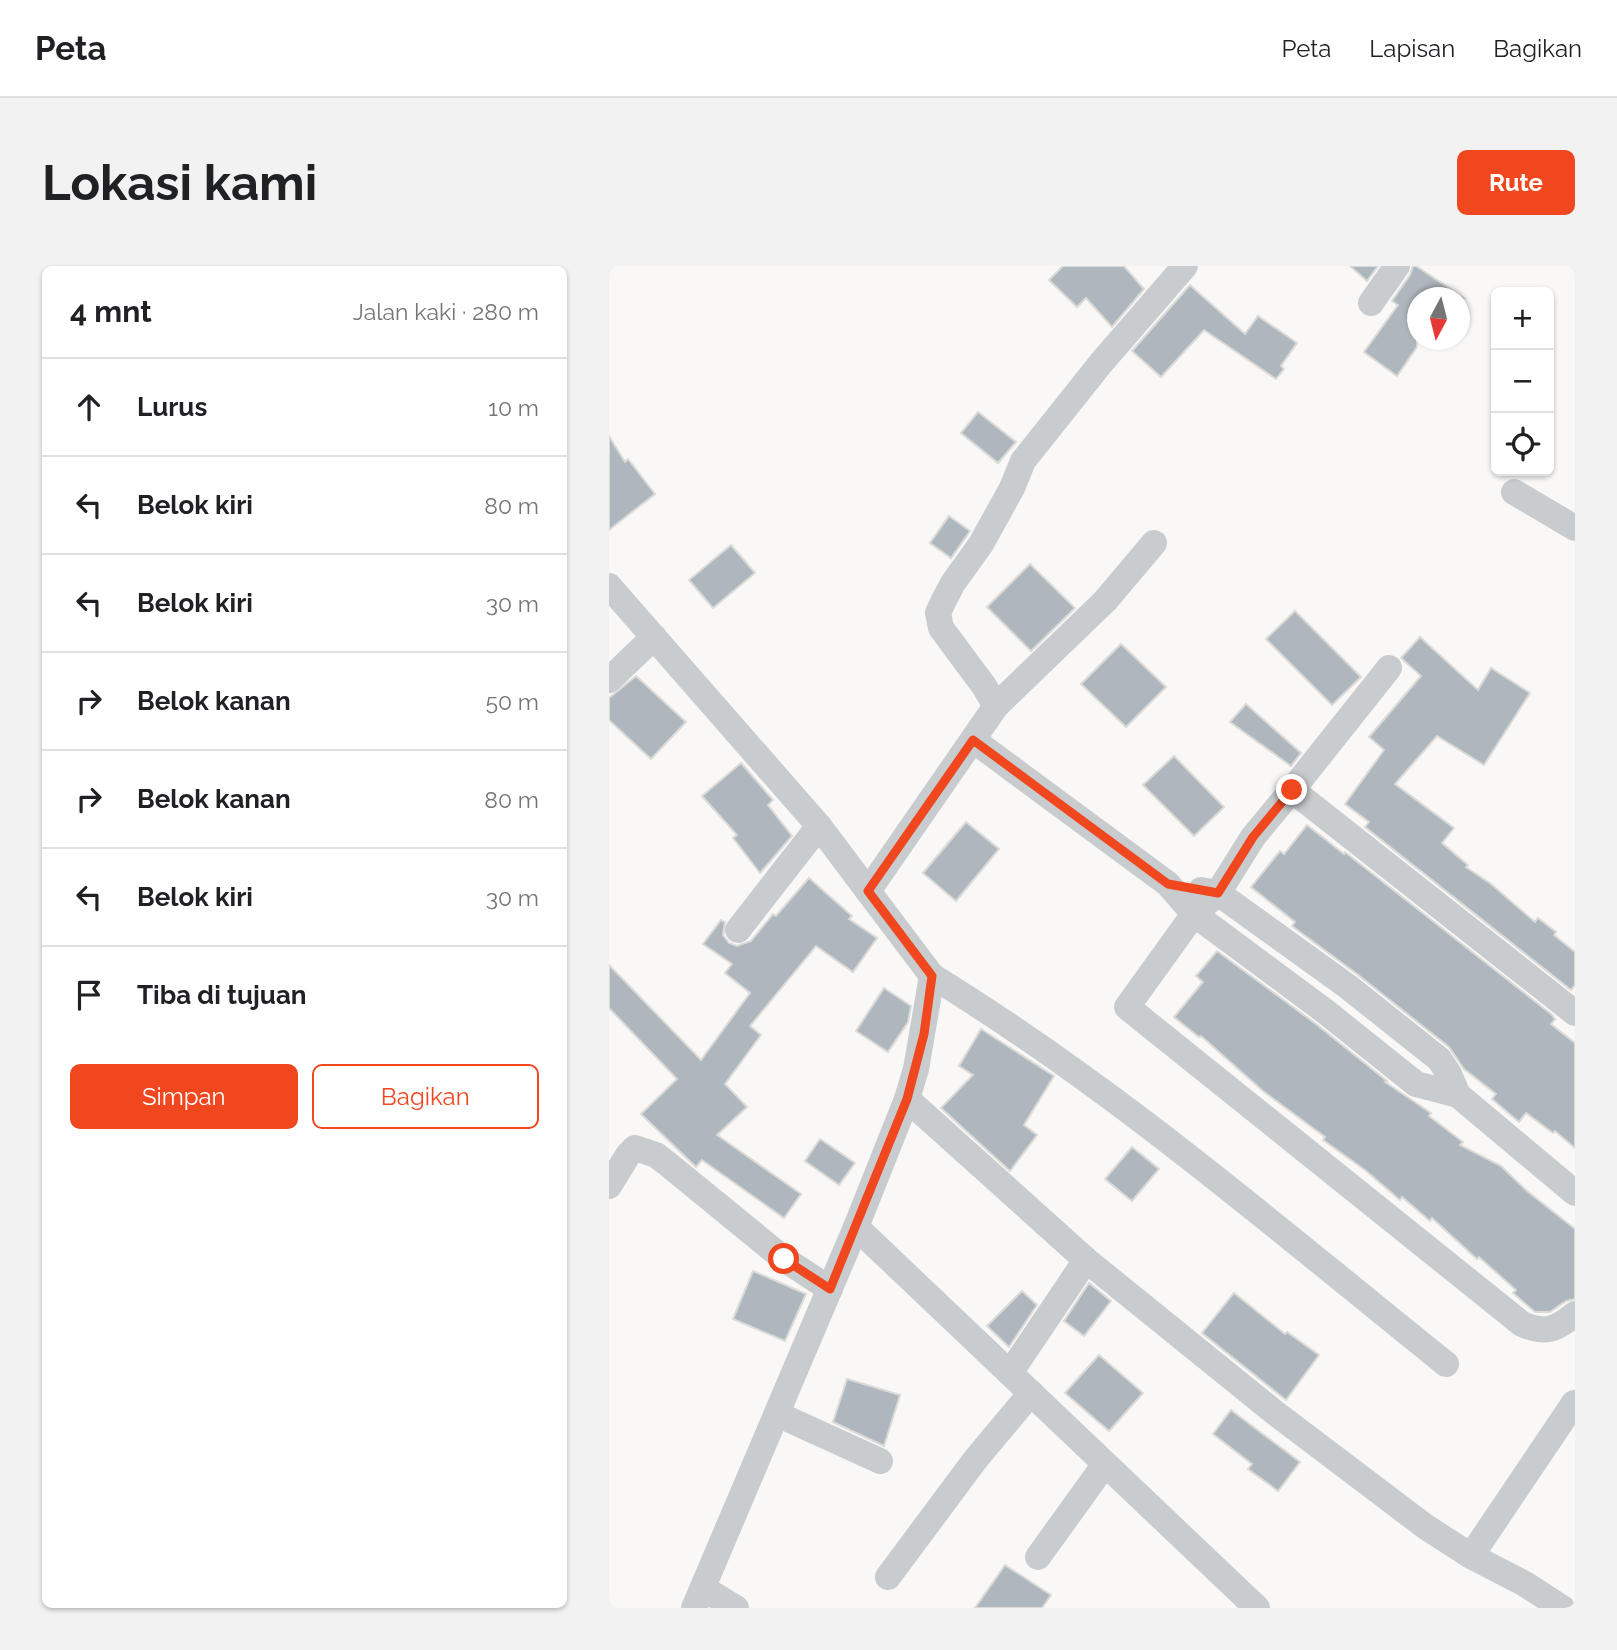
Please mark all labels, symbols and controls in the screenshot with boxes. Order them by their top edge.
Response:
text: Peta [35,29,106,68]
text: Peta [1282,34,1331,63]
text: Lapisan [1369,34,1455,63]
text: Bagikan [1493,34,1582,63]
button: Rute [1457,150,1575,215]
text: Lokasi kami [42,154,317,211]
north arrow [1407,287,1470,350]
map controls [1491,287,1554,476]
button: + [1491,287,1554,350]
text: 4 mnt [70,294,152,329]
text: Jalan kaki · 280 m [353,298,539,325]
button: − [1491,350,1554,413]
icon: ahead [70,388,108,426]
text: Lurus [137,392,207,422]
text: 10 m [488,394,539,421]
button: locate [1491,413,1554,476]
icon: left [70,486,108,524]
text: Belok kiri [137,490,253,520]
text: 80 m [484,492,539,519]
icon: left [70,584,108,622]
text: Belok kiri [137,588,253,618]
text: 30 m [486,590,539,617]
icon: right [70,682,108,720]
text: Belok kanan [137,686,291,716]
text: 50 m [485,688,539,715]
route end [1276,774,1307,805]
icon: right [70,780,108,818]
text: Belok kanan [137,784,291,814]
text: 80 m [484,786,539,813]
icon: left [70,878,108,916]
text: Belok kiri [137,882,253,912]
text: 30 m [486,884,539,911]
icon: arrive [70,976,108,1014]
text: Tiba di tujuan [137,980,307,1010]
button: Simpan [70,1064,298,1129]
button: Bagikan [312,1064,539,1129]
route start [768,1243,799,1274]

